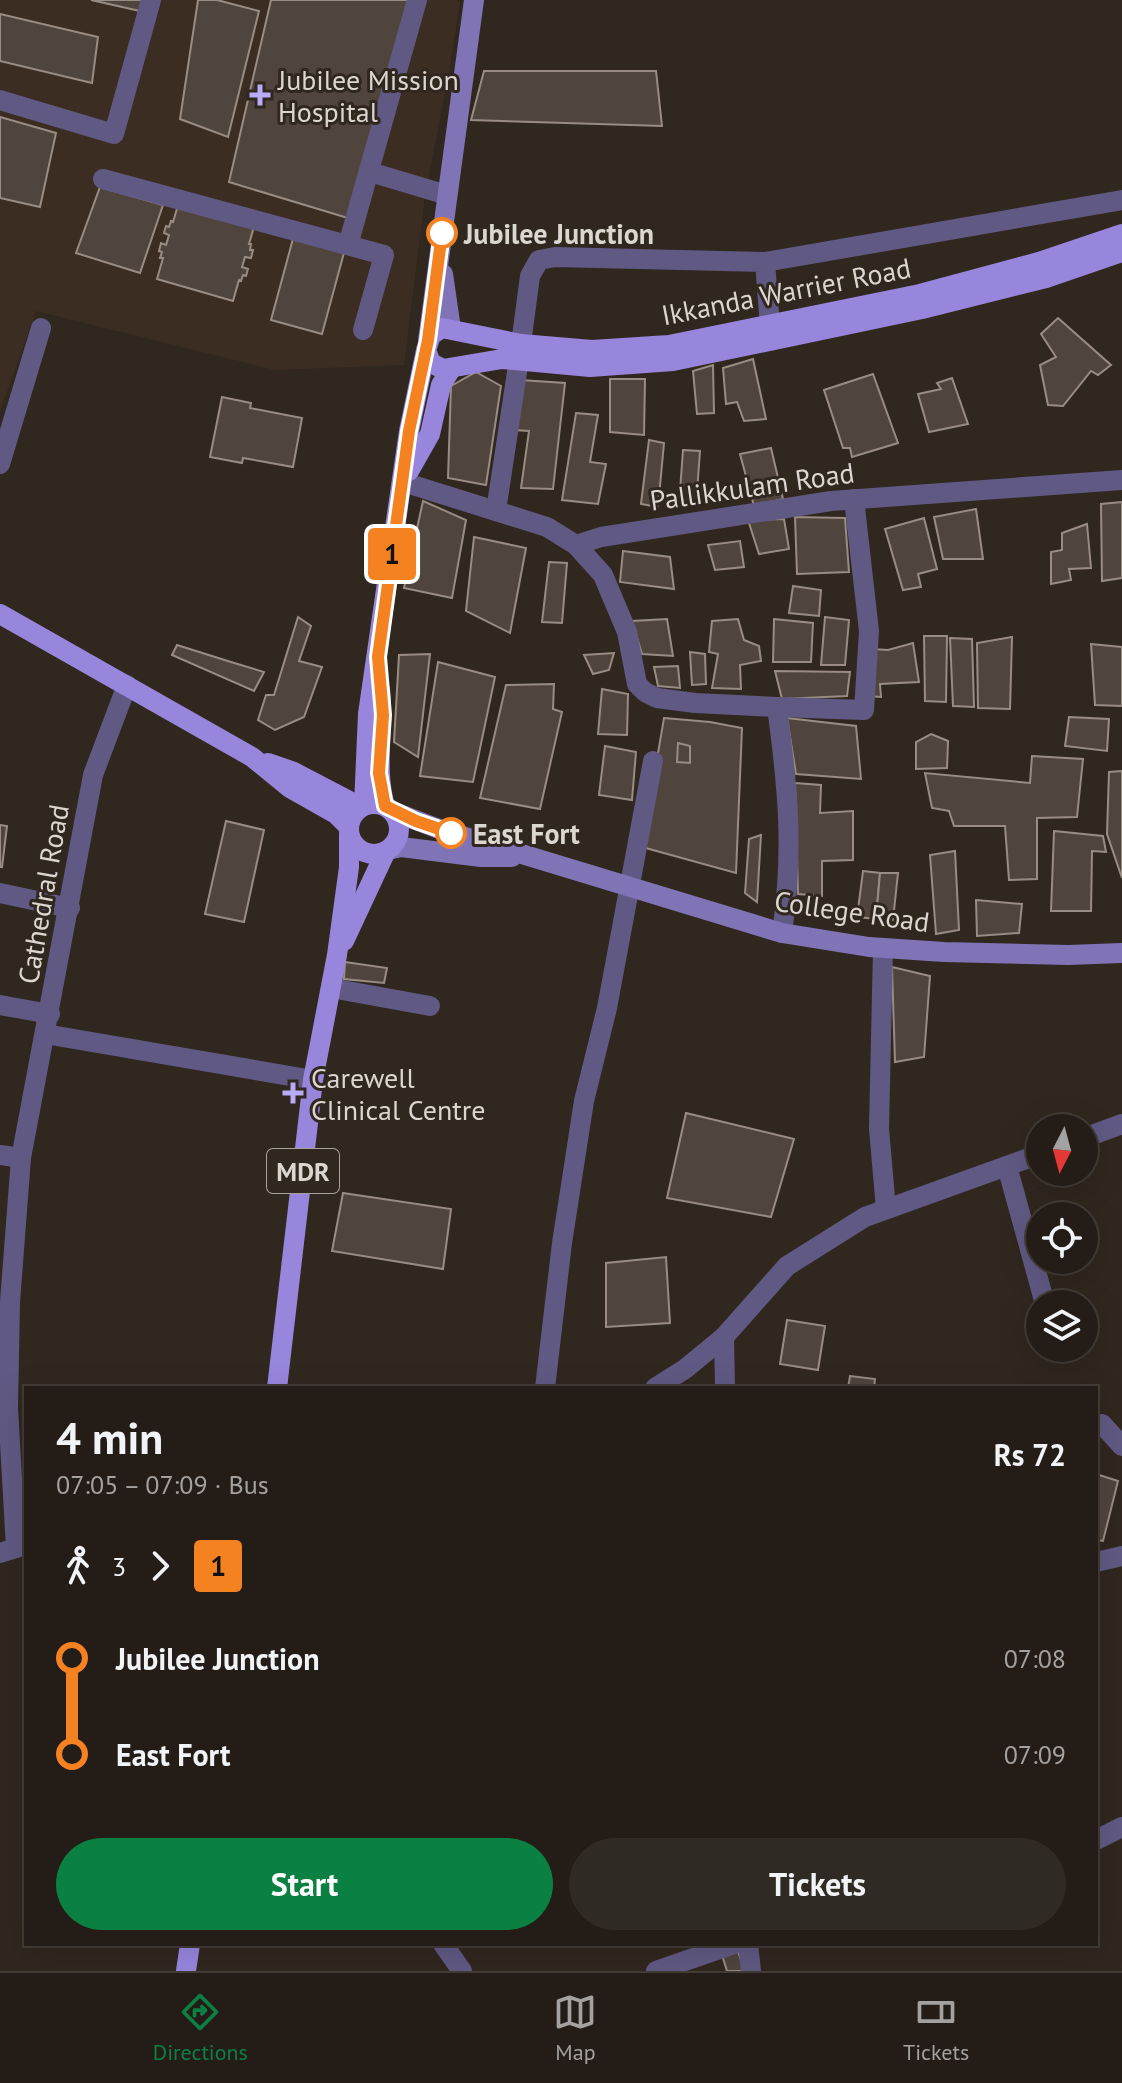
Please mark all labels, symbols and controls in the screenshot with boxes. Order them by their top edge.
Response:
place label: Jubilee Mission Hospital [277,61,459,130]
marker: Jubilee Mission Hospital [249,84,271,106]
place label: Jubilee Junction [463,215,654,252]
marker: Jubilee Junction [427,218,457,248]
street label: Ikkanda Warrier Road [658,249,914,333]
street label: Pallikkulam Road [647,453,857,519]
line badge: 1 [366,528,418,580]
text: 1 [384,535,400,572]
street label: Cathedral Road [9,801,77,987]
place label: East Fort [473,815,580,852]
marker: East Fort [436,818,466,848]
street label: College Road [772,882,932,940]
place label: Carewell Clinical Centre [311,1059,485,1128]
marker: Carewell Clinical Centre [282,1082,304,1104]
north arrow [1026,1114,1098,1186]
map controls [1026,1114,1098,1362]
road number: MDR [267,1149,339,1193]
button: locate [1026,1202,1098,1274]
button: layers [1026,1290,1098,1362]
text: 4 min [56,1409,163,1466]
text: Rs 72 [994,1435,1066,1474]
text: 07:05 – 07:09 · Bus [56,1468,269,1501]
icon: walk [56,1544,100,1588]
icon: forward [138,1544,182,1588]
text: 1 [210,1547,226,1584]
text: 3 [112,1550,126,1583]
text: Jubilee Junction [116,1639,320,1678]
text: 07:08 [1004,1642,1066,1675]
text: East Fort [116,1735,231,1774]
text: 07:09 [1004,1738,1066,1771]
button: Start [56,1838,553,1930]
button: Tickets [569,1838,1066,1930]
tab: Directions [153,1990,248,2066]
tab: Map [553,1990,597,2066]
tab: Tickets [903,1990,969,2066]

